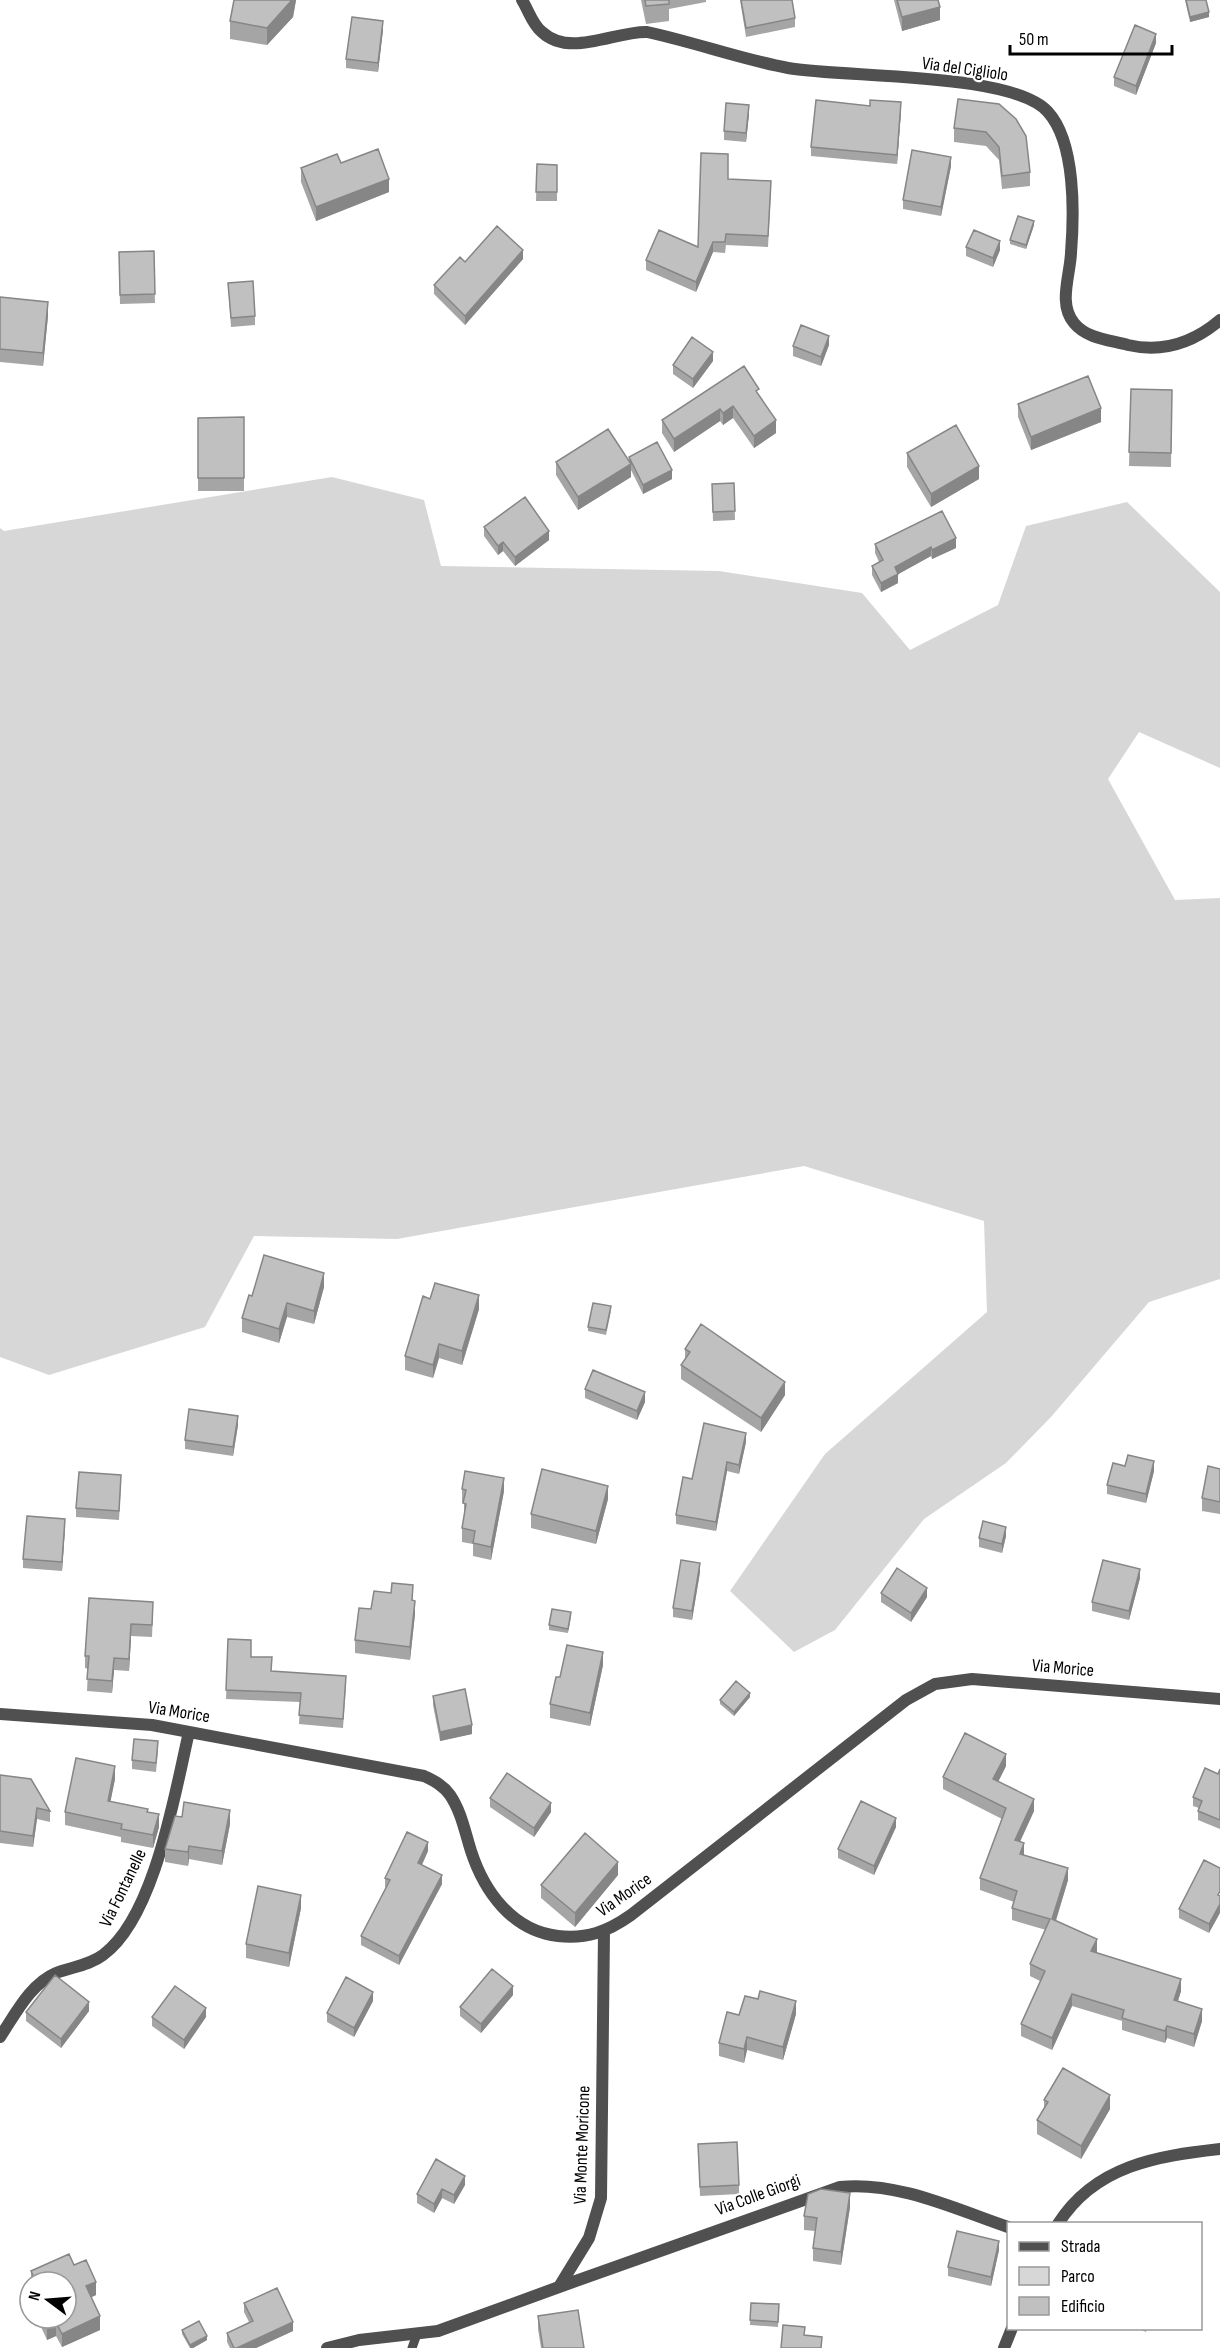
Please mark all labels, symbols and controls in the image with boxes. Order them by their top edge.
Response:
scale bar [1010,18,1172,56]
text: 50 m [1019,29,1049,50]
street label: Via del Cigliolo [921,53,1009,85]
street label: Via Morice [1031,1655,1095,1681]
street label: Via Morice [147,1697,211,1727]
street label: Via Fontanelle [95,1846,151,1930]
street label: Via Morice [592,1869,656,1921]
street label: Via Monte Moricone [569,2085,595,2205]
street label: Via Colle Giorgi [713,2170,803,2220]
legend [1007,2222,1202,2330]
text: Strada [1061,2236,1101,2257]
text: Parco [1061,2266,1095,2287]
north arrow [18,2270,78,2330]
text: N [25,2290,45,2303]
text: Edificio [1061,2296,1105,2317]

